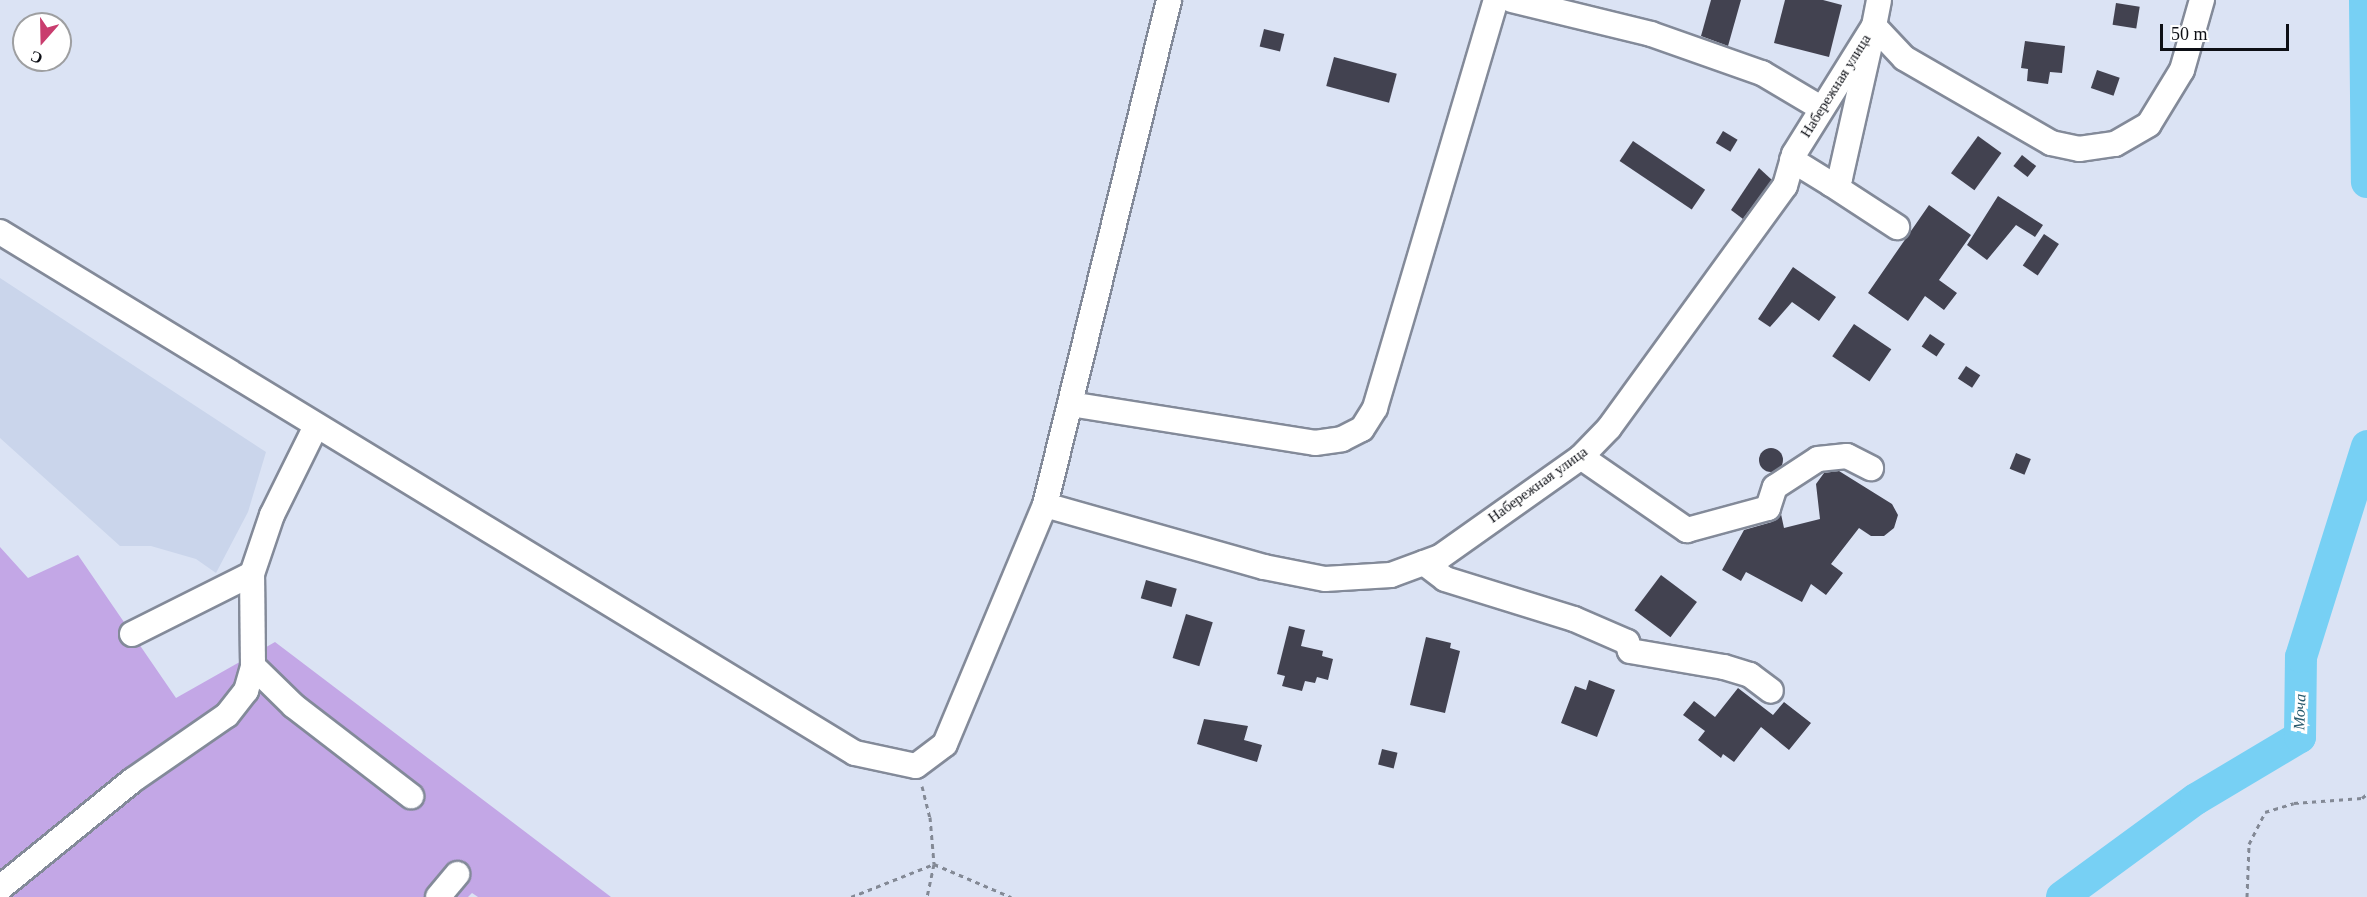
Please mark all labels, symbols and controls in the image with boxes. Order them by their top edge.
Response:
north arrow [12,12,72,72]
scale bar [2163,12,2292,50]
text: 50 m [2171,24,2208,44]
street label: Набережная улица [1797,31,1875,141]
text: С [28,48,45,67]
street label: Набережная улица [1485,443,1591,527]
water label: Моча [2290,694,2310,730]

